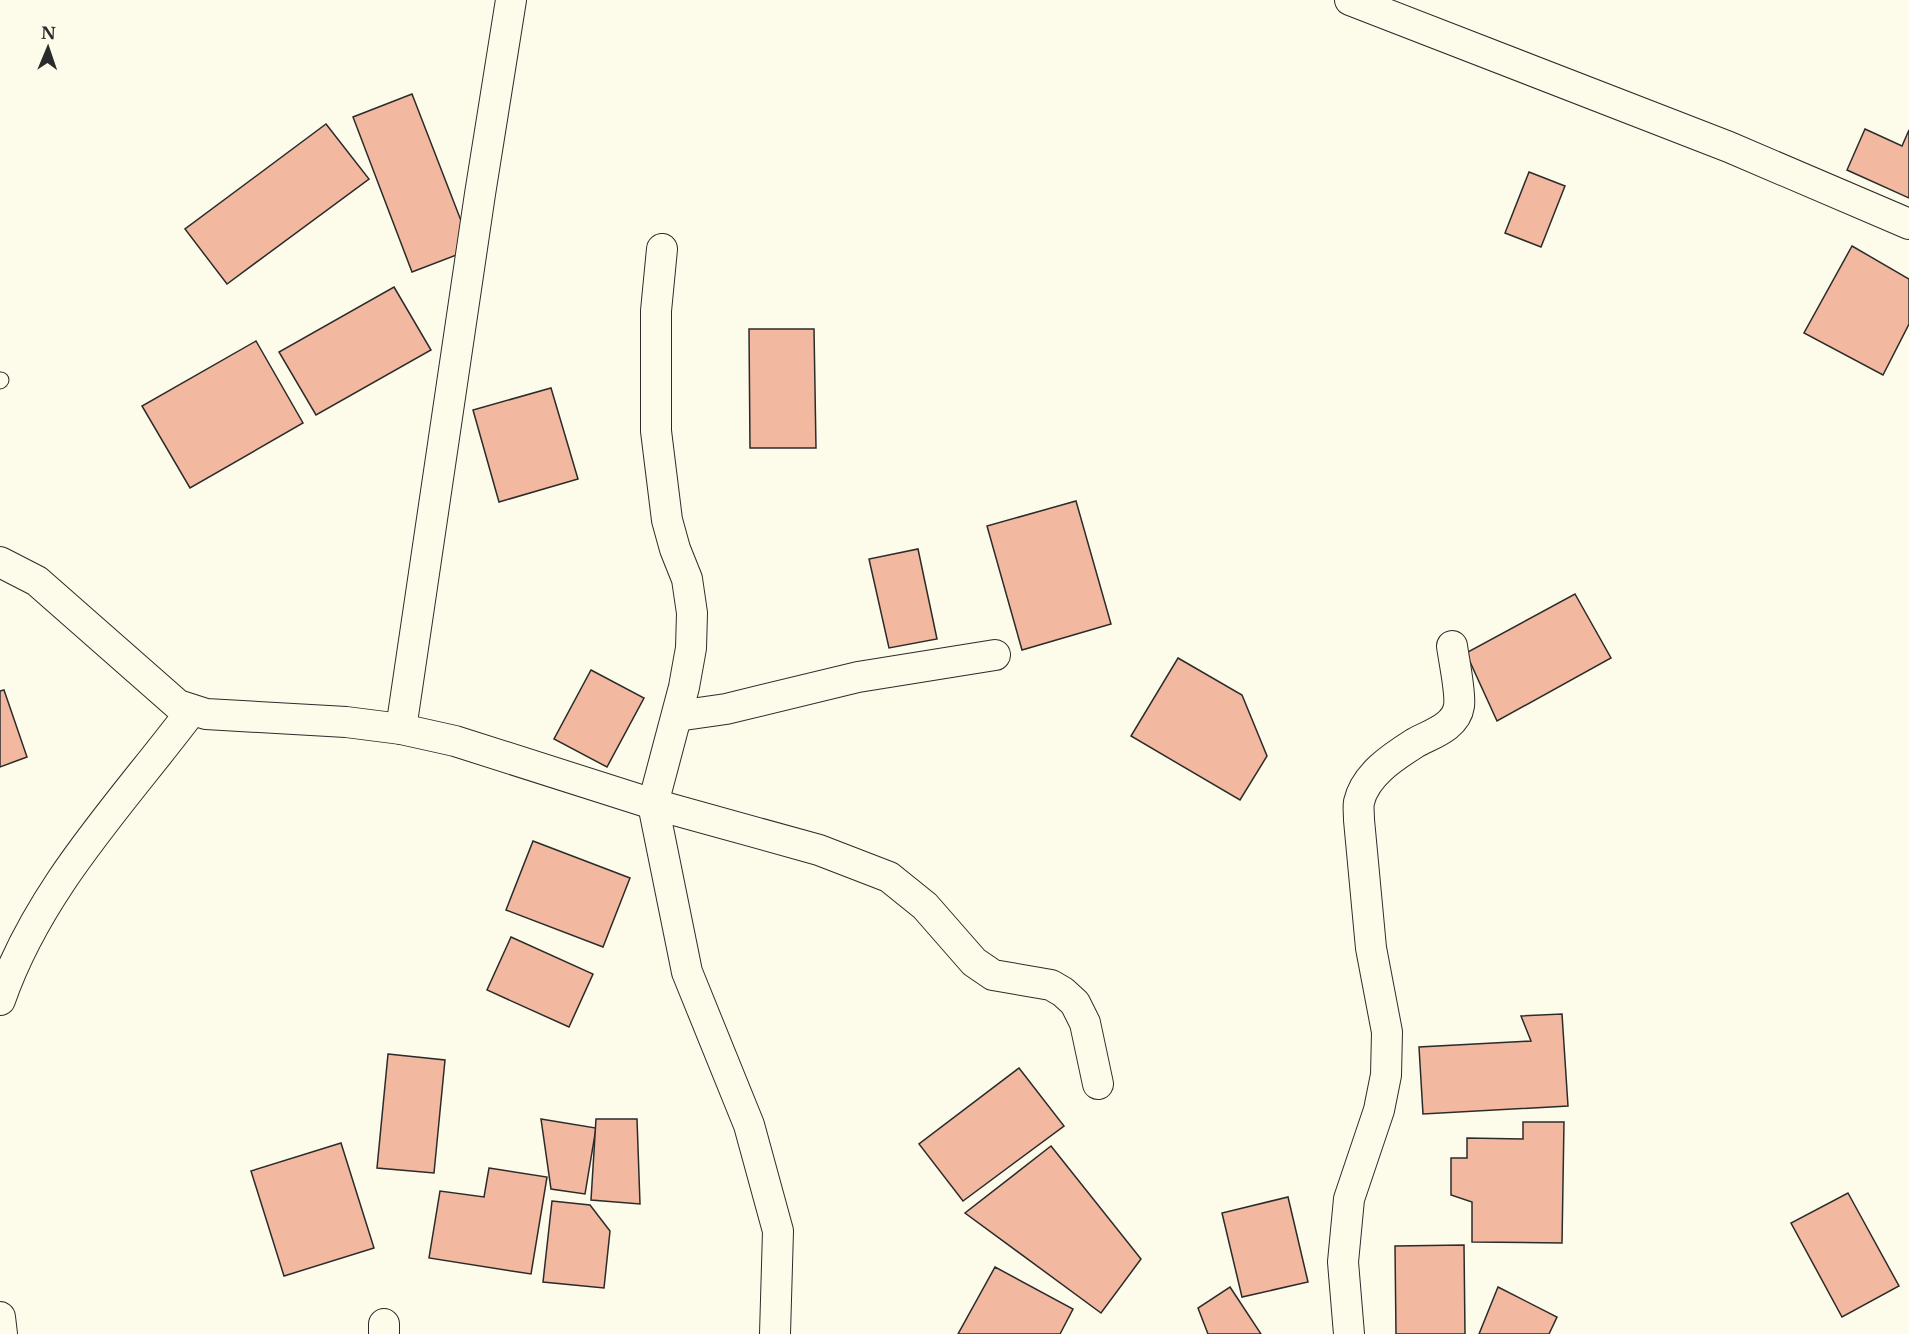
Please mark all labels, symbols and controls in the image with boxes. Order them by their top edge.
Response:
north arrow [18,18,78,78]
text: N [41,23,56,43]

